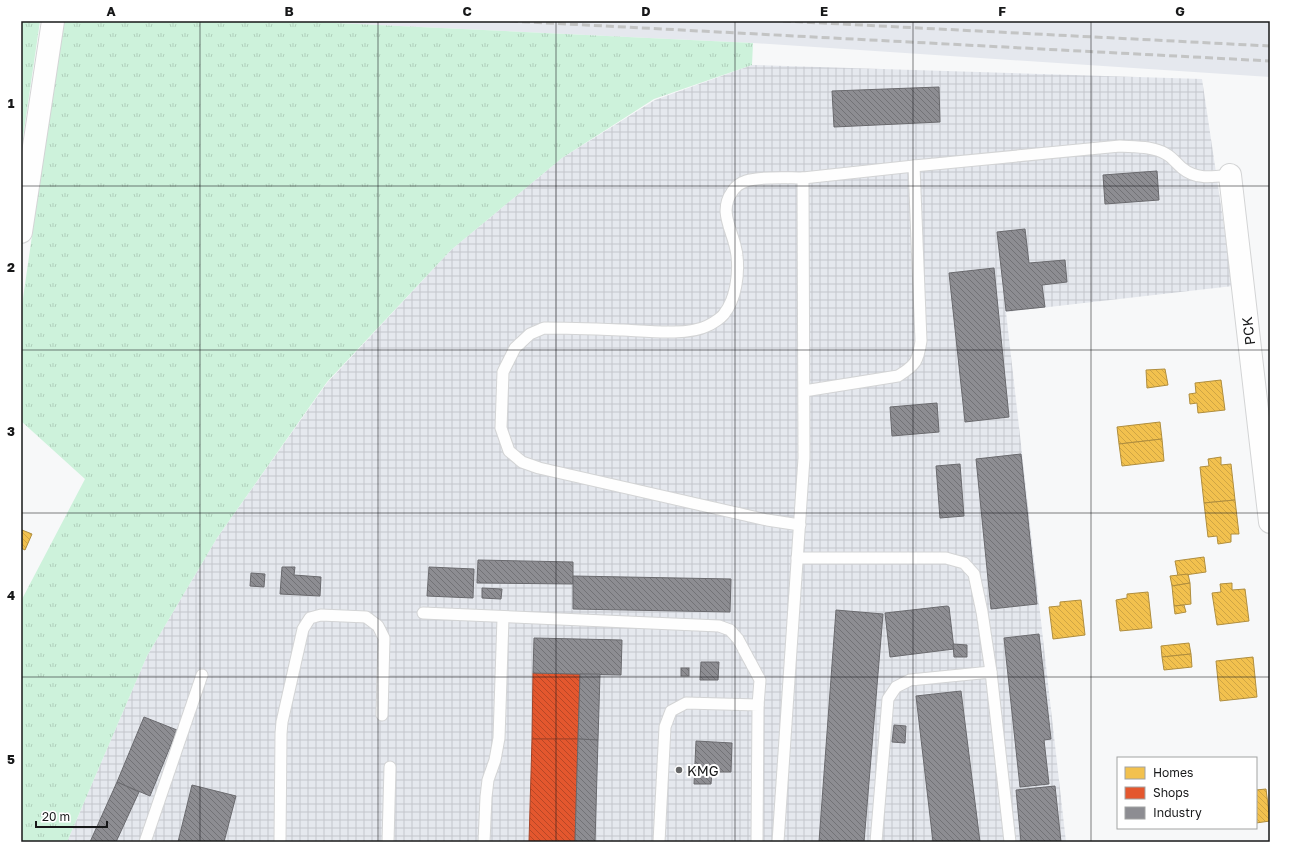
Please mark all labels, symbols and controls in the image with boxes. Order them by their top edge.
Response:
text: A [106,3,116,19]
text: B [284,3,294,19]
text: C [462,3,472,19]
text: D [641,3,651,19]
text: E [820,3,828,19]
text: F [998,3,1006,19]
text: G [1175,3,1185,19]
text: 1 [8,95,15,111]
text: 2 [7,259,15,275]
street label: PCK [1238,316,1258,346]
text: 3 [7,423,15,439]
text: 4 [7,587,15,603]
text: 5 [7,751,15,767]
legend [1117,757,1257,829]
place label: KMG [687,762,719,779]
marker: KMG [674,765,684,775]
text: Homes [1153,765,1193,780]
text: Shops [1153,785,1189,800]
scale bar [36,803,107,829]
text: Industry [1153,805,1202,820]
text: 20 m [42,809,70,824]

